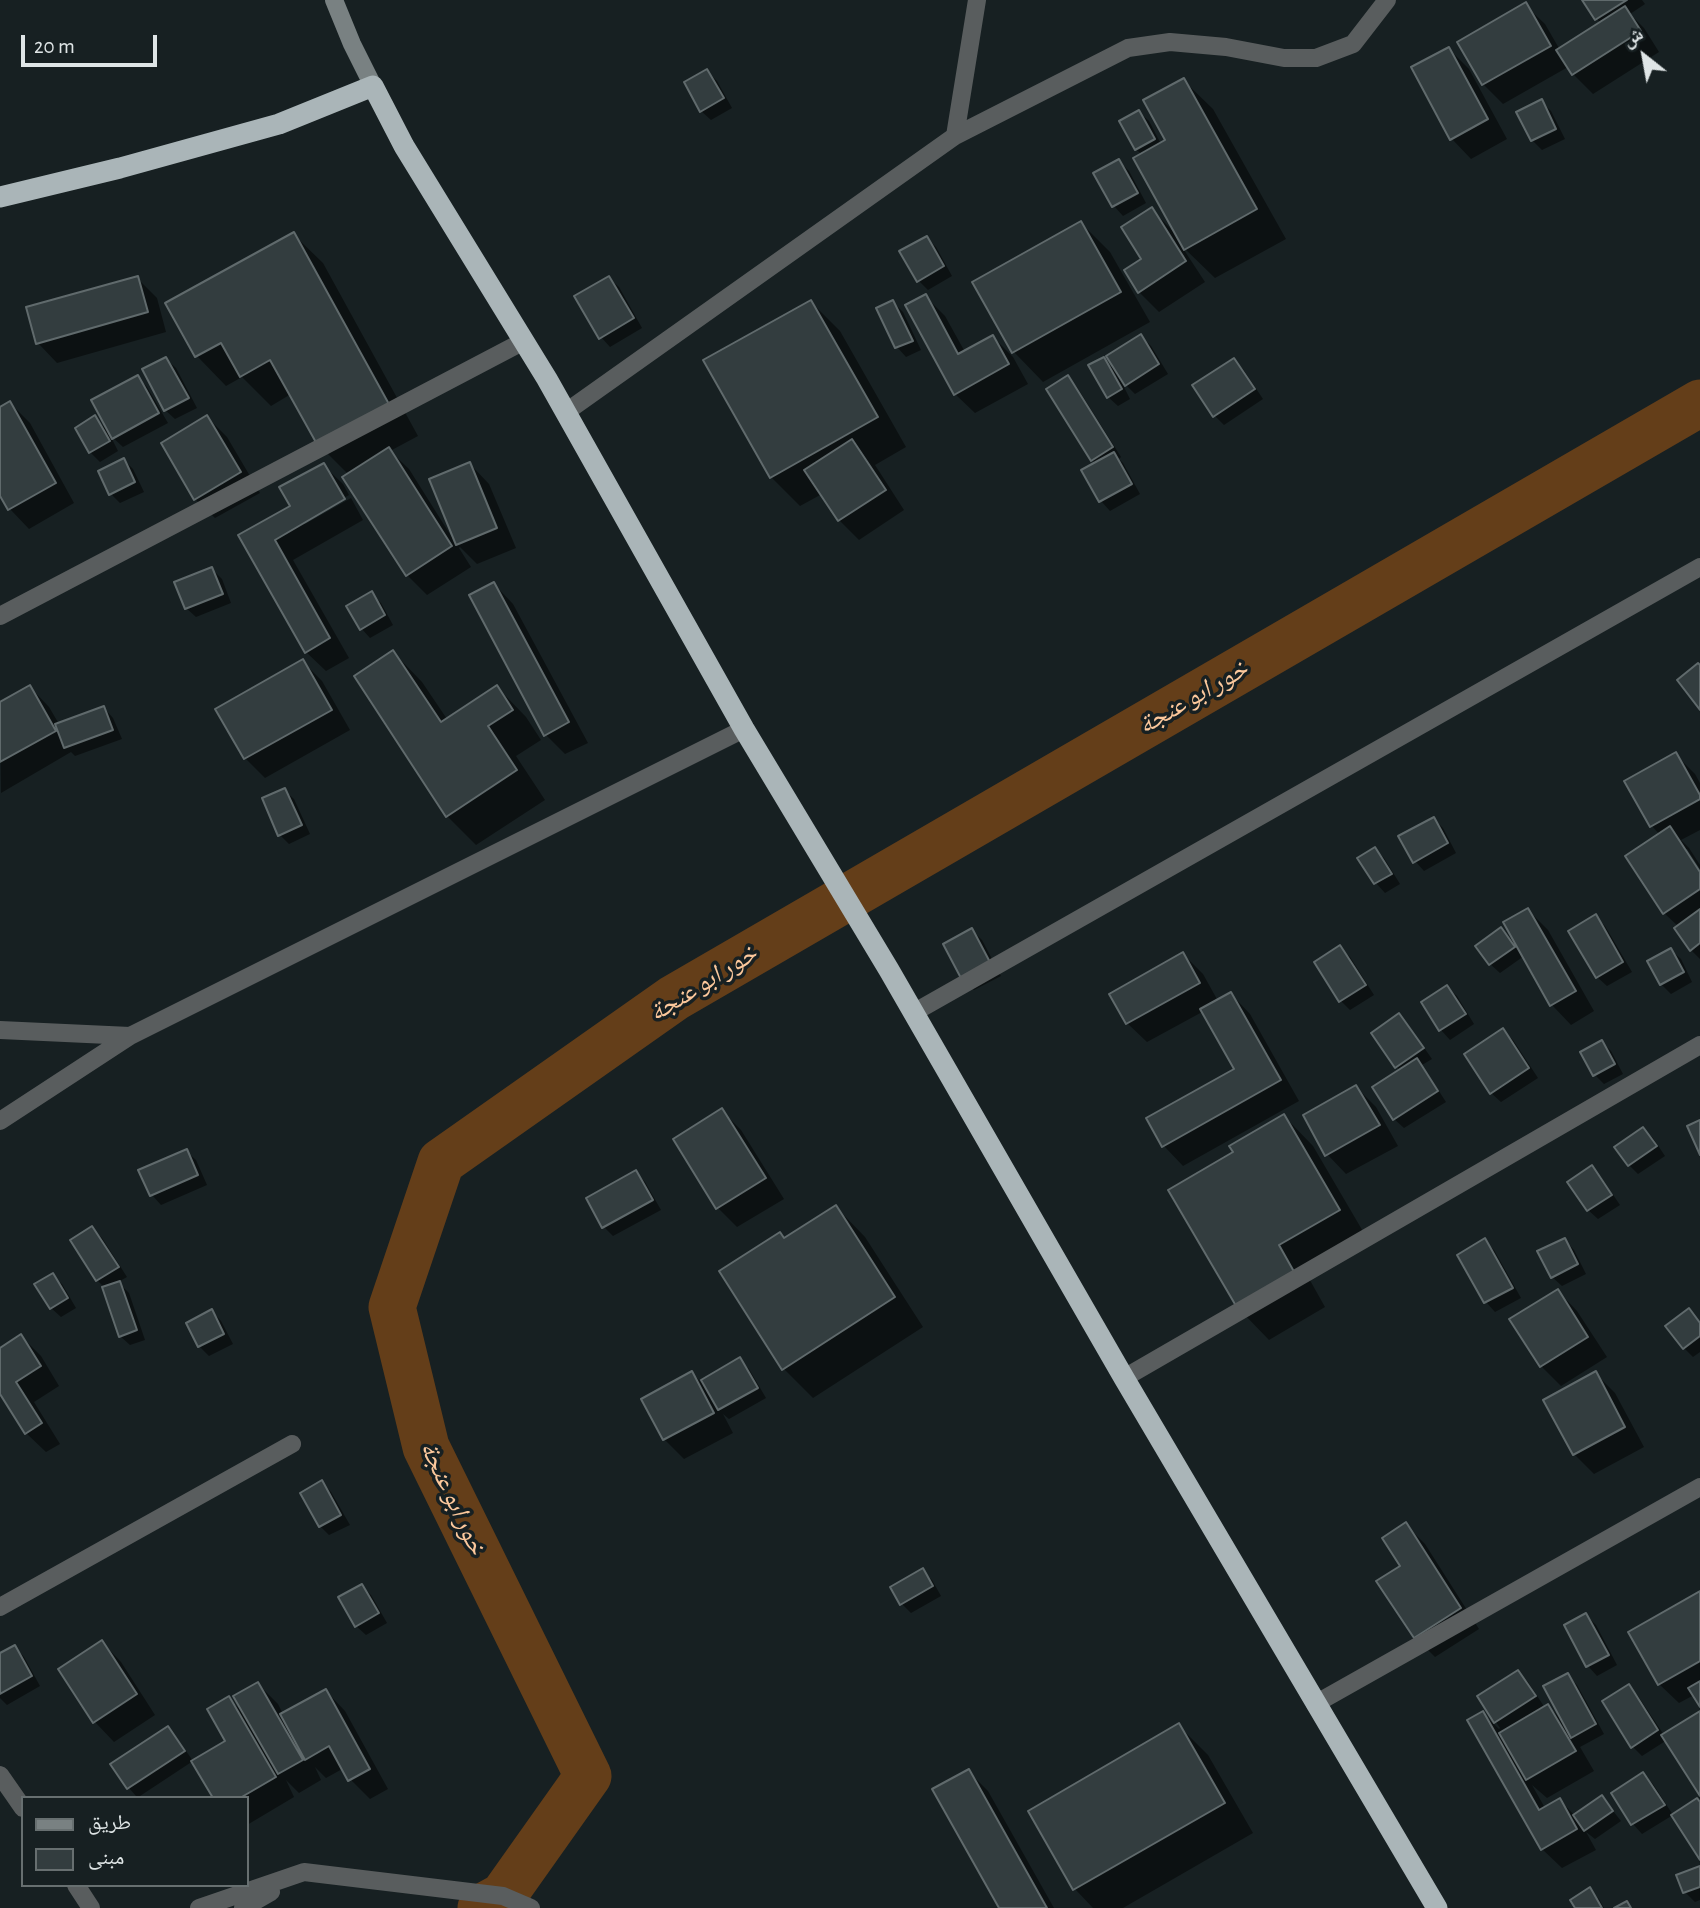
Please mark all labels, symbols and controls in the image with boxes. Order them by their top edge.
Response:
scale bar [24,21,161,65]
north arrow [1609,21,1679,91]
text: ش [1619,24,1646,51]
text: 20 m [34,36,75,57]
water label: خور ابو عنجة [1133,653,1253,741]
water label: خور ابو عنجة [643,938,763,1028]
water label: خور ابو عنجة [413,1436,493,1560]
legend [21,1796,248,1887]
text: طريق [88,1812,131,1833]
text: مبنى [88,1847,124,1868]

